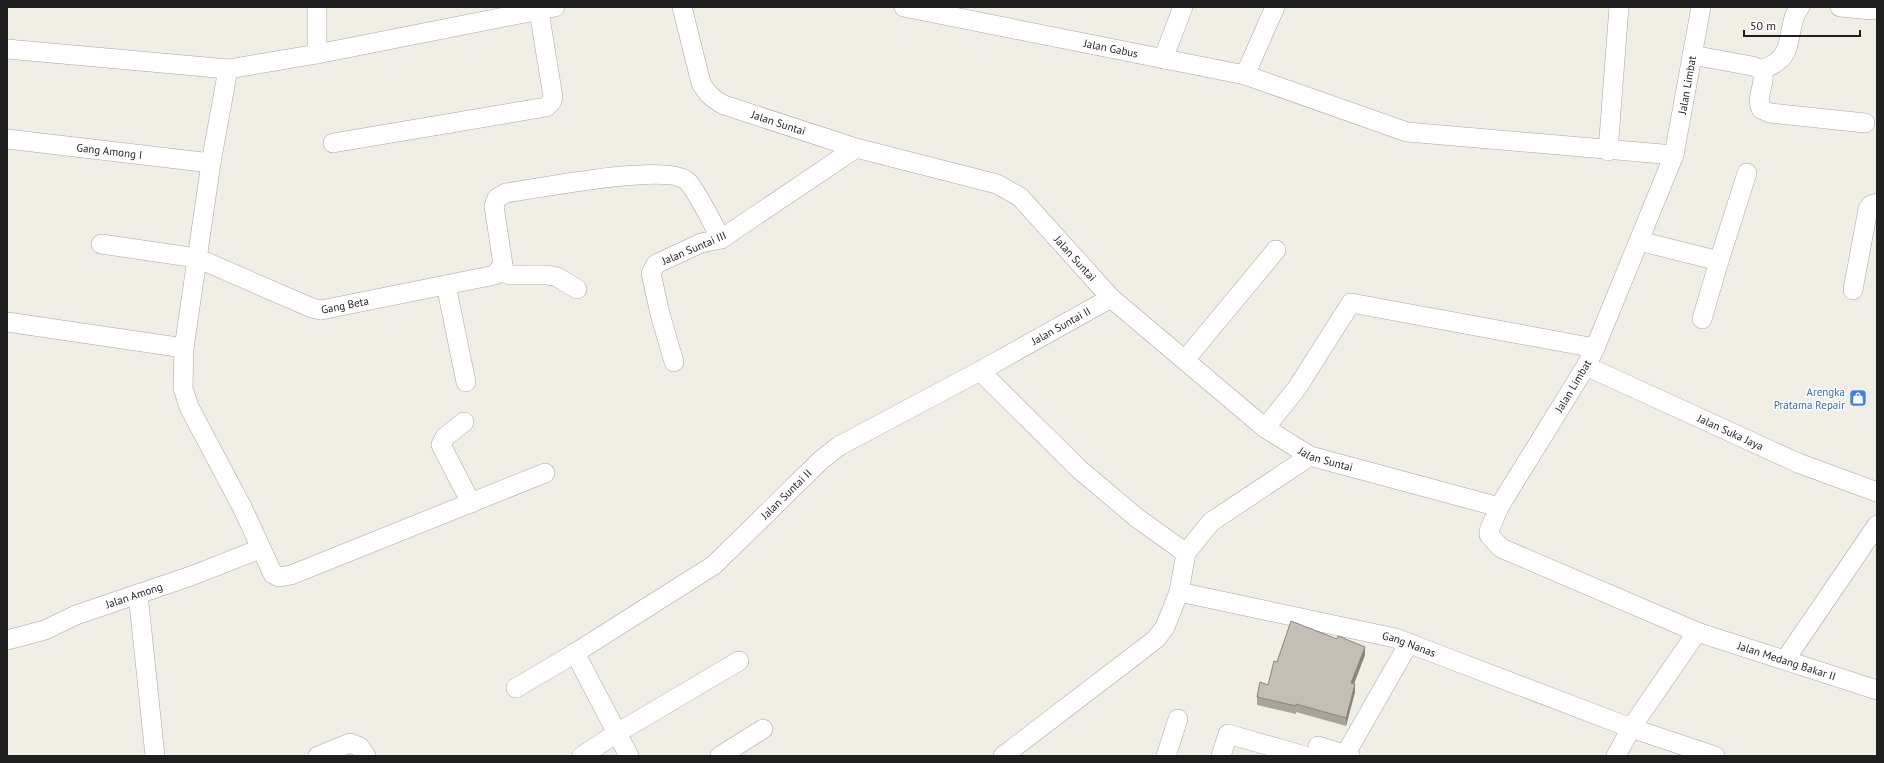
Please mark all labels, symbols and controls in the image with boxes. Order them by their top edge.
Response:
scale bar [1744,12,1860,38]
text: 50 m [1750,18,1776,33]
street label: Jalan Gabus [1082,36,1140,61]
street label: Jalan Limbat [1675,54,1699,116]
street label: Jalan Suntai [749,107,807,138]
street label: Gang Among I [76,140,143,162]
street label: Jalan Suntai III [659,228,728,268]
street label: Jalan Suntai [1051,232,1099,284]
street label: Gang Beta [320,294,370,317]
street label: Jalan Suntai II [1028,304,1093,348]
street label: Jalan Limbat [1551,357,1594,416]
place label: Arengka Pratama Repair [1774,385,1845,412]
shop icon: Arengka Pratama Repair [1848,388,1868,408]
street label: Jalan Suka Jaya [1694,411,1766,453]
street label: Jalan Suntai [1295,443,1355,474]
street label: Jalan Suntai II [757,466,815,523]
street label: Jalan Among [103,579,164,612]
street label: Gang Nanas [1381,628,1438,660]
street label: Jalan Medang Bakar II [1735,638,1838,683]

